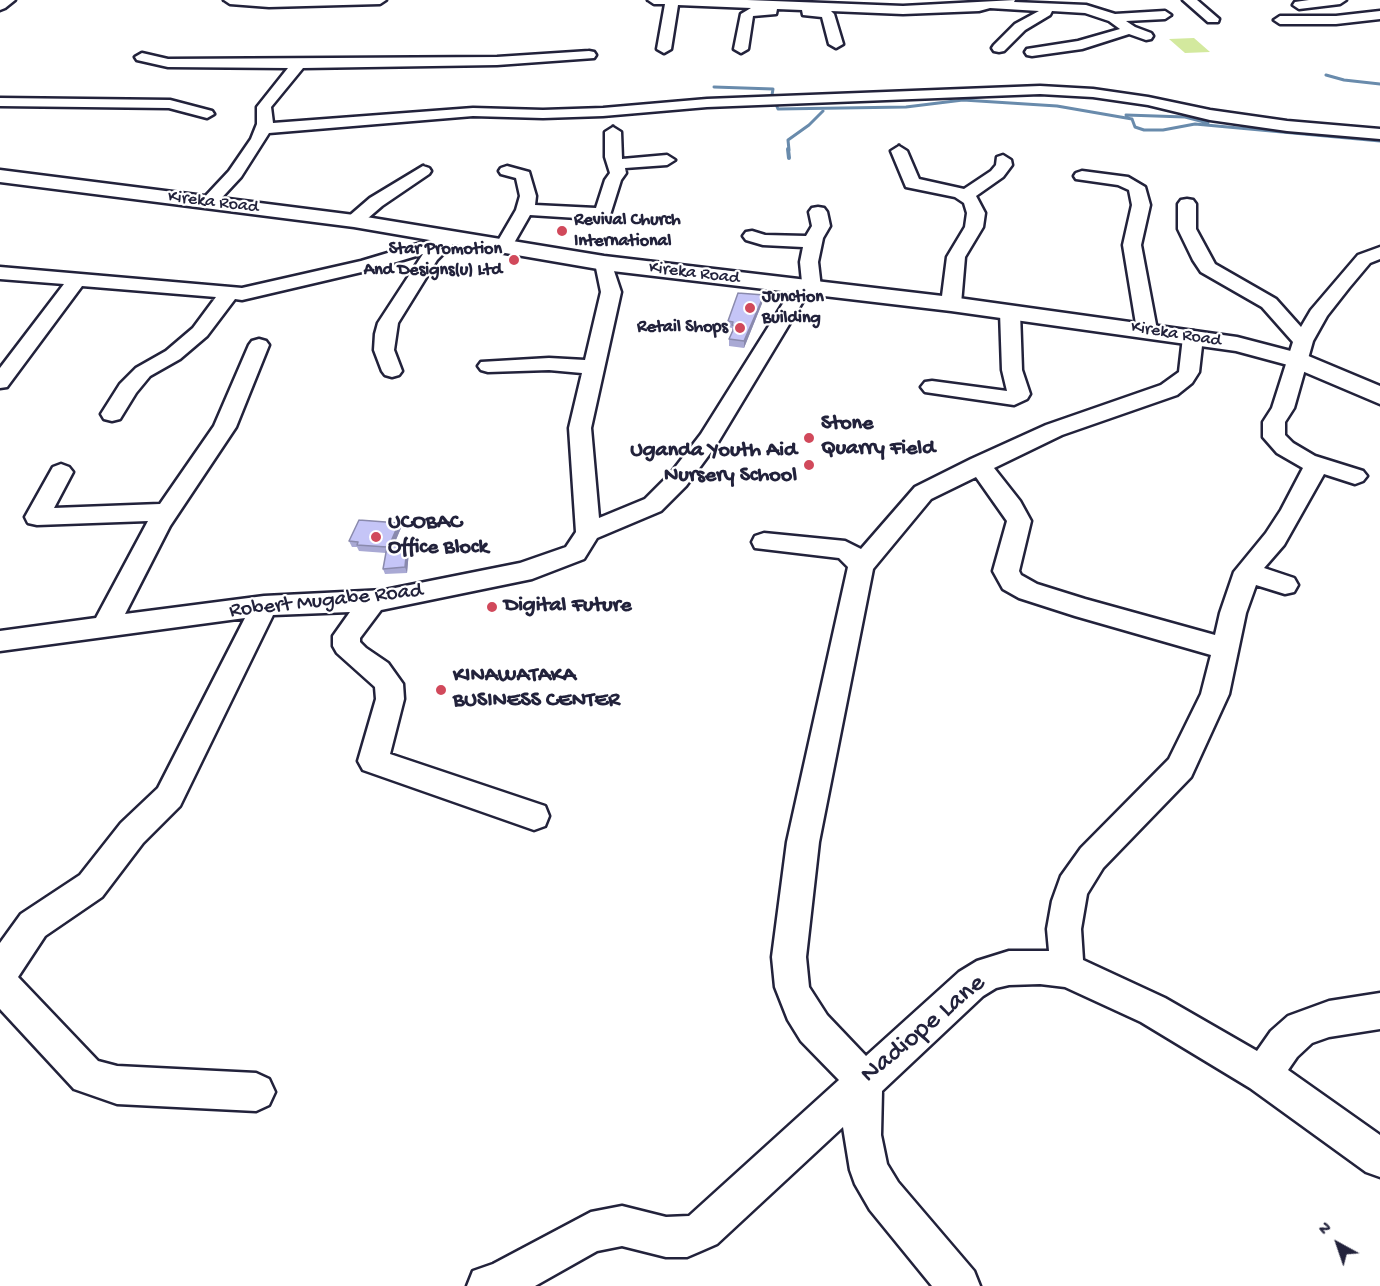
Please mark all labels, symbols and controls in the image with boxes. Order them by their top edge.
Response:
street label: Kireka Road [166,187,260,219]
place label: Revival Church International [574,210,681,252]
marker: Revival Church International [555,224,569,238]
place label: Star Promotion And Designs(u) Ltd [364,239,502,282]
marker: Star Promotion And Designs(u) Ltd [507,253,521,267]
street label: Kireka Road [647,258,741,290]
place label: Junction Building [762,287,824,330]
marker: Junction Building [743,301,757,315]
place label: Retail Shops [637,317,728,339]
street label: Kireka Road [1129,317,1223,353]
marker: Retail Shops [733,321,747,335]
place label: Stone Quarry Field [821,412,935,464]
marker: Stone Quarry Field [802,431,816,445]
place label: Uganda Youth Aid Nursery School [630,439,797,490]
marker: Uganda Youth Aid Nursery School [802,458,816,472]
place label: UCOBAC Office Block [388,511,488,562]
marker: UCOBAC Office Block [369,530,383,544]
street label: Robert Mugabe Road [228,579,424,625]
place label: Digital Future [504,594,632,620]
marker: Digital Future [485,600,499,614]
place label: KINAWATAKA BUSINESS CENTER [453,664,620,716]
marker: KINAWATAKA BUSINESS CENTER [434,683,448,697]
street label: Nadiope Lane [855,968,993,1092]
north arrow [1308,1214,1368,1274]
text: N [1316,1219,1336,1240]

